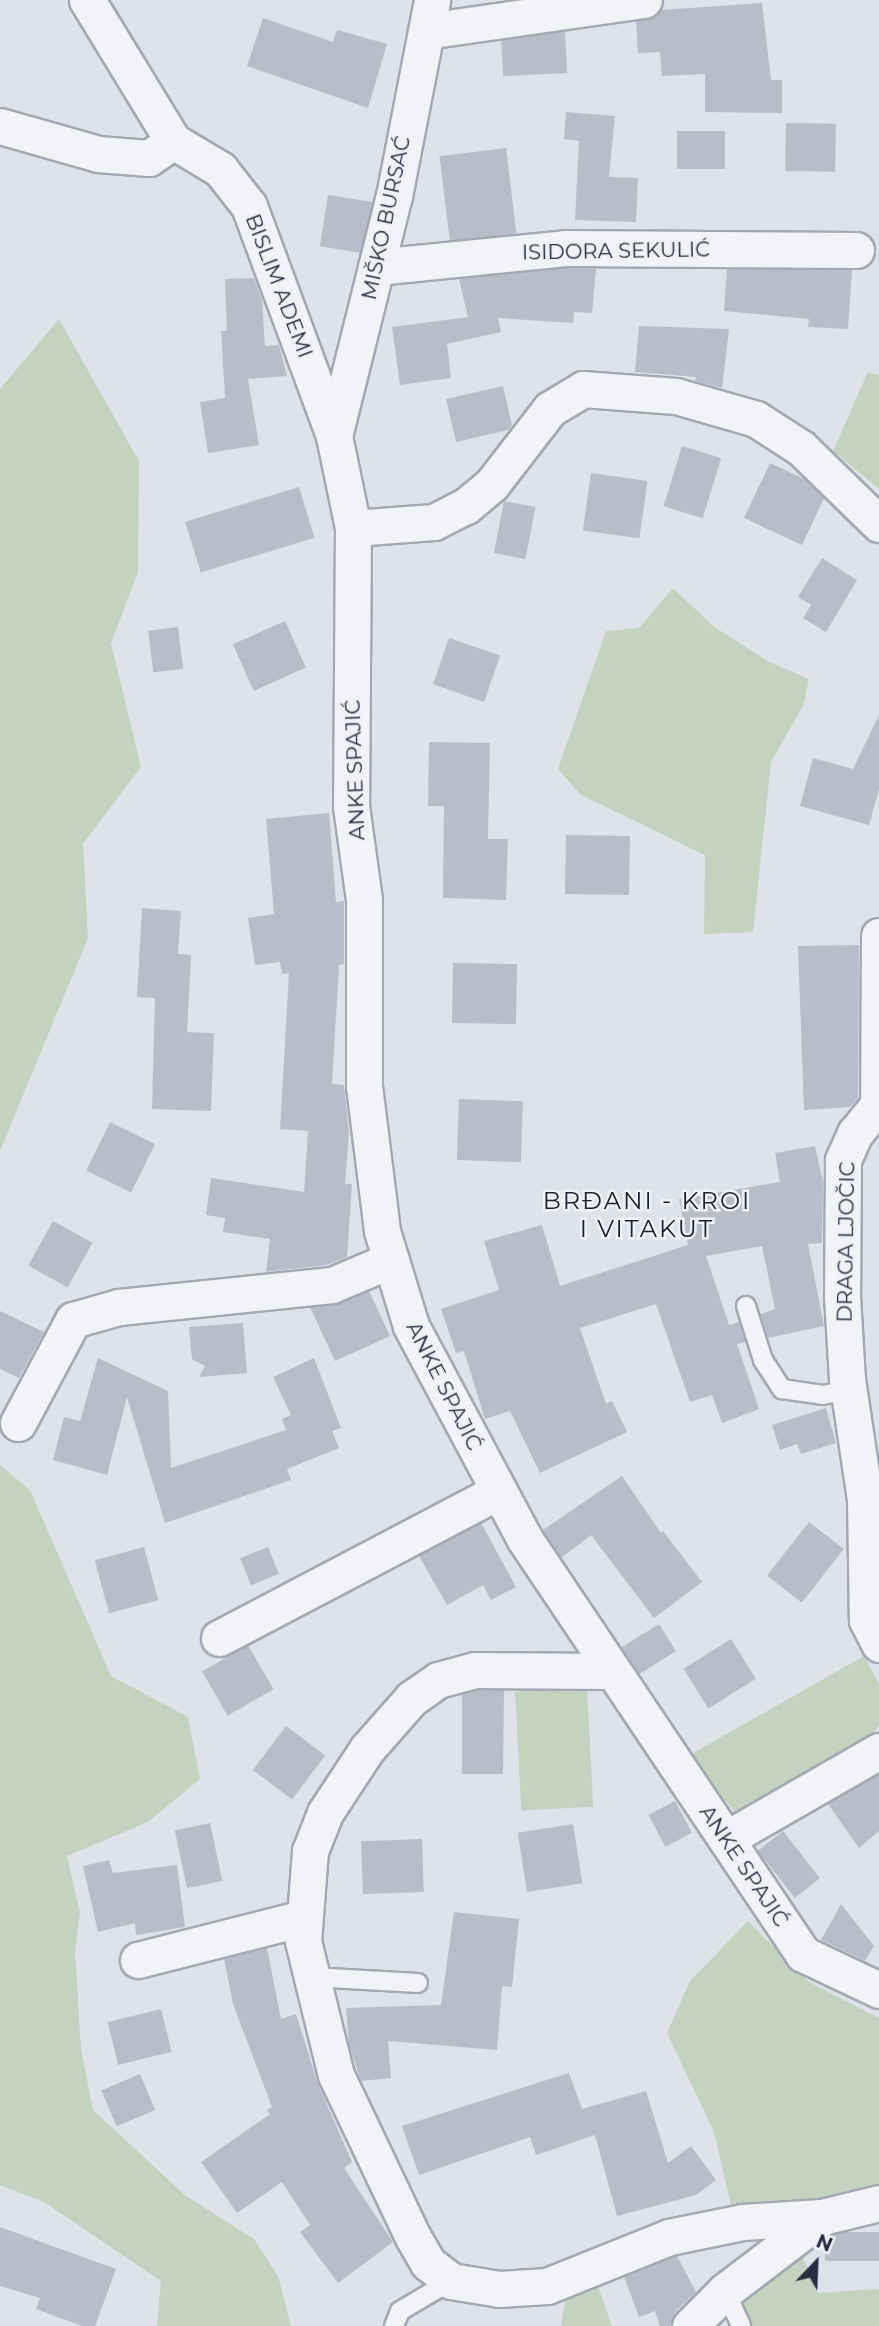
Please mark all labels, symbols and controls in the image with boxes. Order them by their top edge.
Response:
street label: MIŠKO BURSAĆ [356,134,416,302]
street label: BISLIM ADEMI [240,210,318,362]
street label: ISIDORA SEKULIĆ [522,237,710,265]
street label: ANKE SPAJIĆ [340,699,370,841]
street label: DRAGA LJOČIC [832,1161,860,1323]
district label: BRĐANI - KROI I VITAKUT [544,1187,750,1243]
street label: ANKE SPAJIĆ [401,1318,487,1454]
street label: ANKE SPAJIĆ [694,1801,794,1931]
north arrow [781,2228,851,2298]
text: N [813,2230,836,2257]

